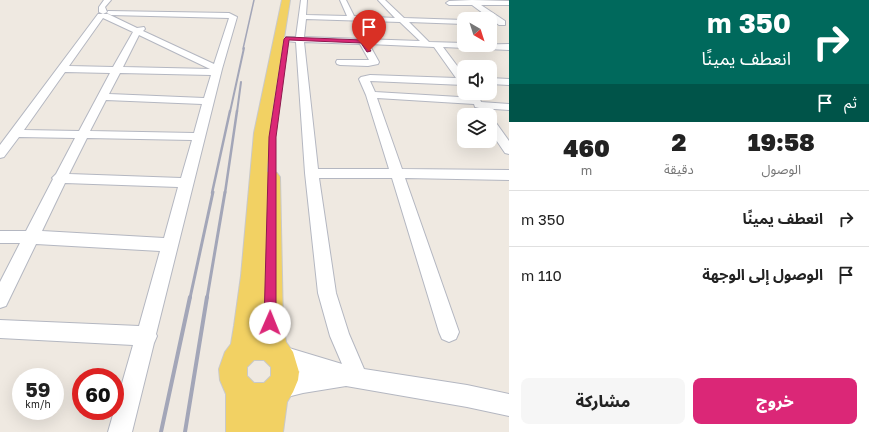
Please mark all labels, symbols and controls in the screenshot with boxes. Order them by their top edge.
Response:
text: 350 m [707,6,791,39]
pin [352,10,386,51]
north arrow [457,12,497,52]
map controls [457,12,497,148]
icon: arrive [358,16,380,38]
icon: right [805,16,857,68]
text: انعطف يمينًا [702,47,791,69]
button: sound [457,60,497,100]
icon: arrive [814,92,836,114]
text: ثم [844,93,857,111]
button: layers [457,108,497,148]
text: 2 [671,127,686,156]
text: 19:58 [748,127,815,156]
text: 460 [563,133,610,162]
text: دقيقة [664,161,694,177]
text: الوصول [762,161,801,177]
text: m [581,162,592,178]
icon: right [835,208,857,230]
text: انعطف يمينًا [743,209,823,227]
text: 350 m [521,210,565,228]
icon: arrive [835,264,857,286]
text: الوصول إلى الوجهة [702,265,823,283]
text: 110 m [521,266,562,284]
position arrow [249,302,291,344]
speed limit sign: 60 [72,368,124,420]
text: 59 [26,377,50,401]
button: مشاركة [521,378,685,424]
button: خروج [693,378,857,424]
text: km/h [25,398,51,410]

